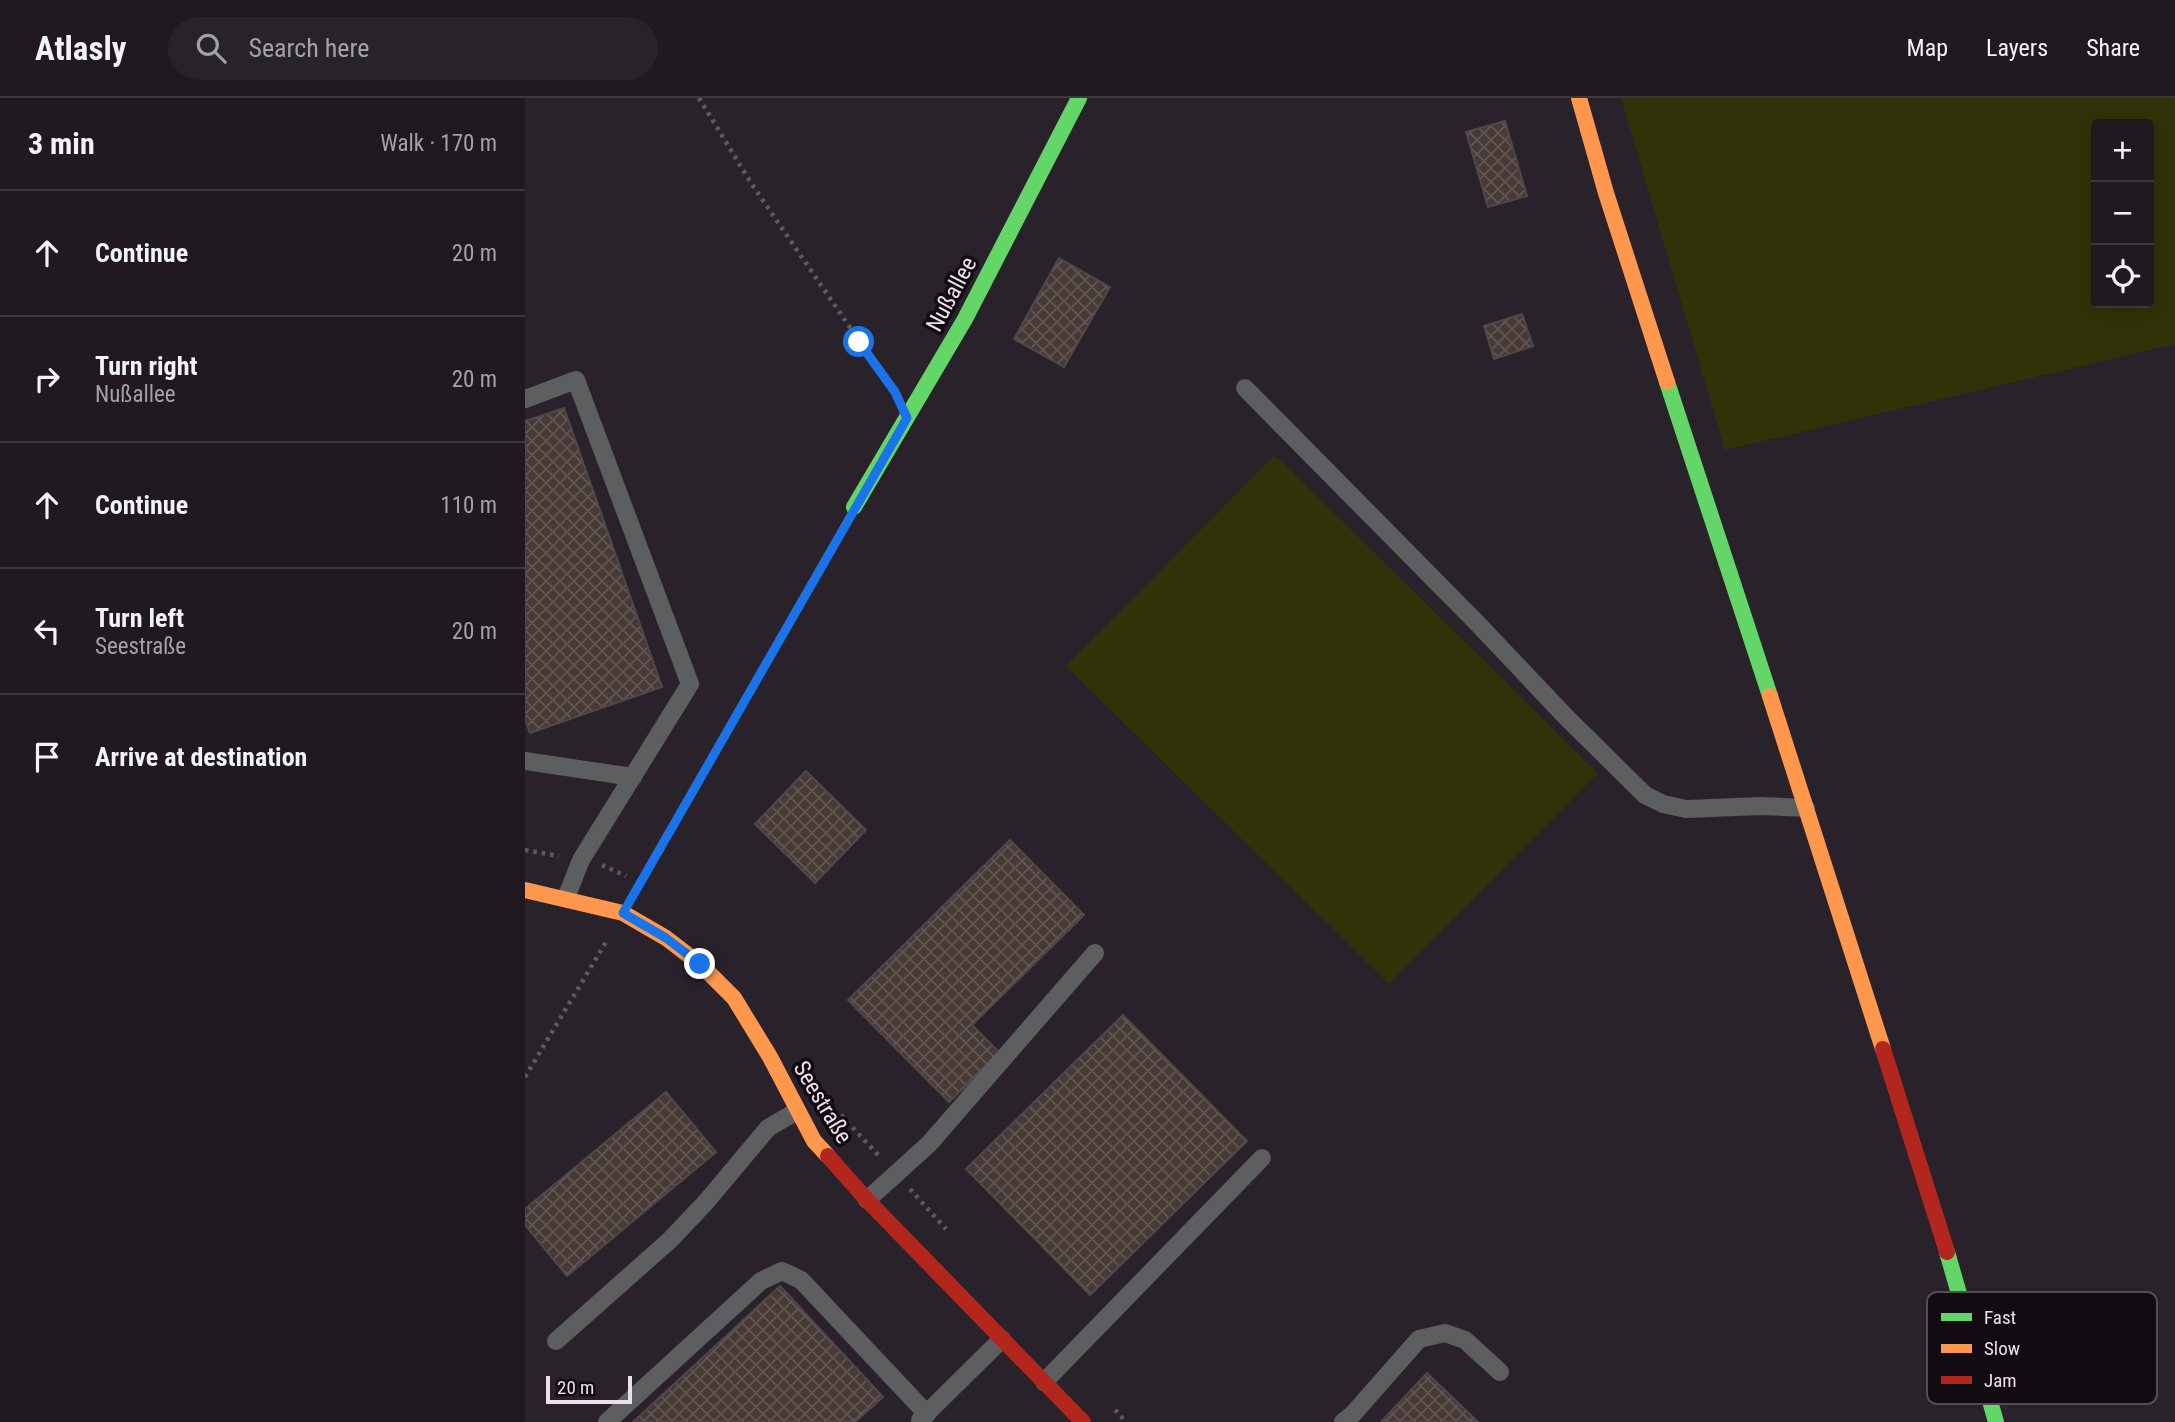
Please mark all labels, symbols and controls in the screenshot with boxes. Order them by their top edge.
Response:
search box [168,17,658,80]
text: Atlasly [35,29,126,68]
icon: search [192,29,230,67]
text: Search here [248,33,369,63]
text: Map [1907,34,1948,62]
text: Layers [1986,34,2048,62]
text: Share [2086,34,2140,62]
map controls [2091,119,2154,308]
button: + [2091,119,2154,182]
text: 3 min [28,126,95,161]
text: Walk · 170 m [380,130,497,157]
button: − [2091,182,2154,245]
icon: ahead [28,234,66,272]
text: Continue [95,238,188,268]
text: 20 m [452,240,497,267]
button: locate [2091,245,2154,308]
street label: Nußallee [921,252,982,336]
route start [843,326,874,357]
text: Turn right [95,351,197,381]
icon: right [28,360,66,398]
text: 20 m [452,366,497,393]
text: Nußallee [95,381,176,408]
icon: ahead [28,486,66,524]
text: Continue [95,490,188,520]
text: 110 m [440,492,497,519]
text: Turn left [95,603,184,633]
icon: left [28,612,66,650]
text: 20 m [452,618,497,645]
text: Seestraße [95,633,186,660]
icon: arrive [28,738,66,776]
text: Arrive at destination [95,742,307,772]
route end [684,948,715,979]
street label: Seestraße [788,1056,858,1148]
legend [1927,1292,2157,1404]
text: Fast [1984,1306,2016,1329]
text: Slow [1984,1337,2020,1360]
text: Jam [1984,1369,2017,1392]
scale bar [546,1373,632,1405]
text: 20 m [557,1376,594,1399]

